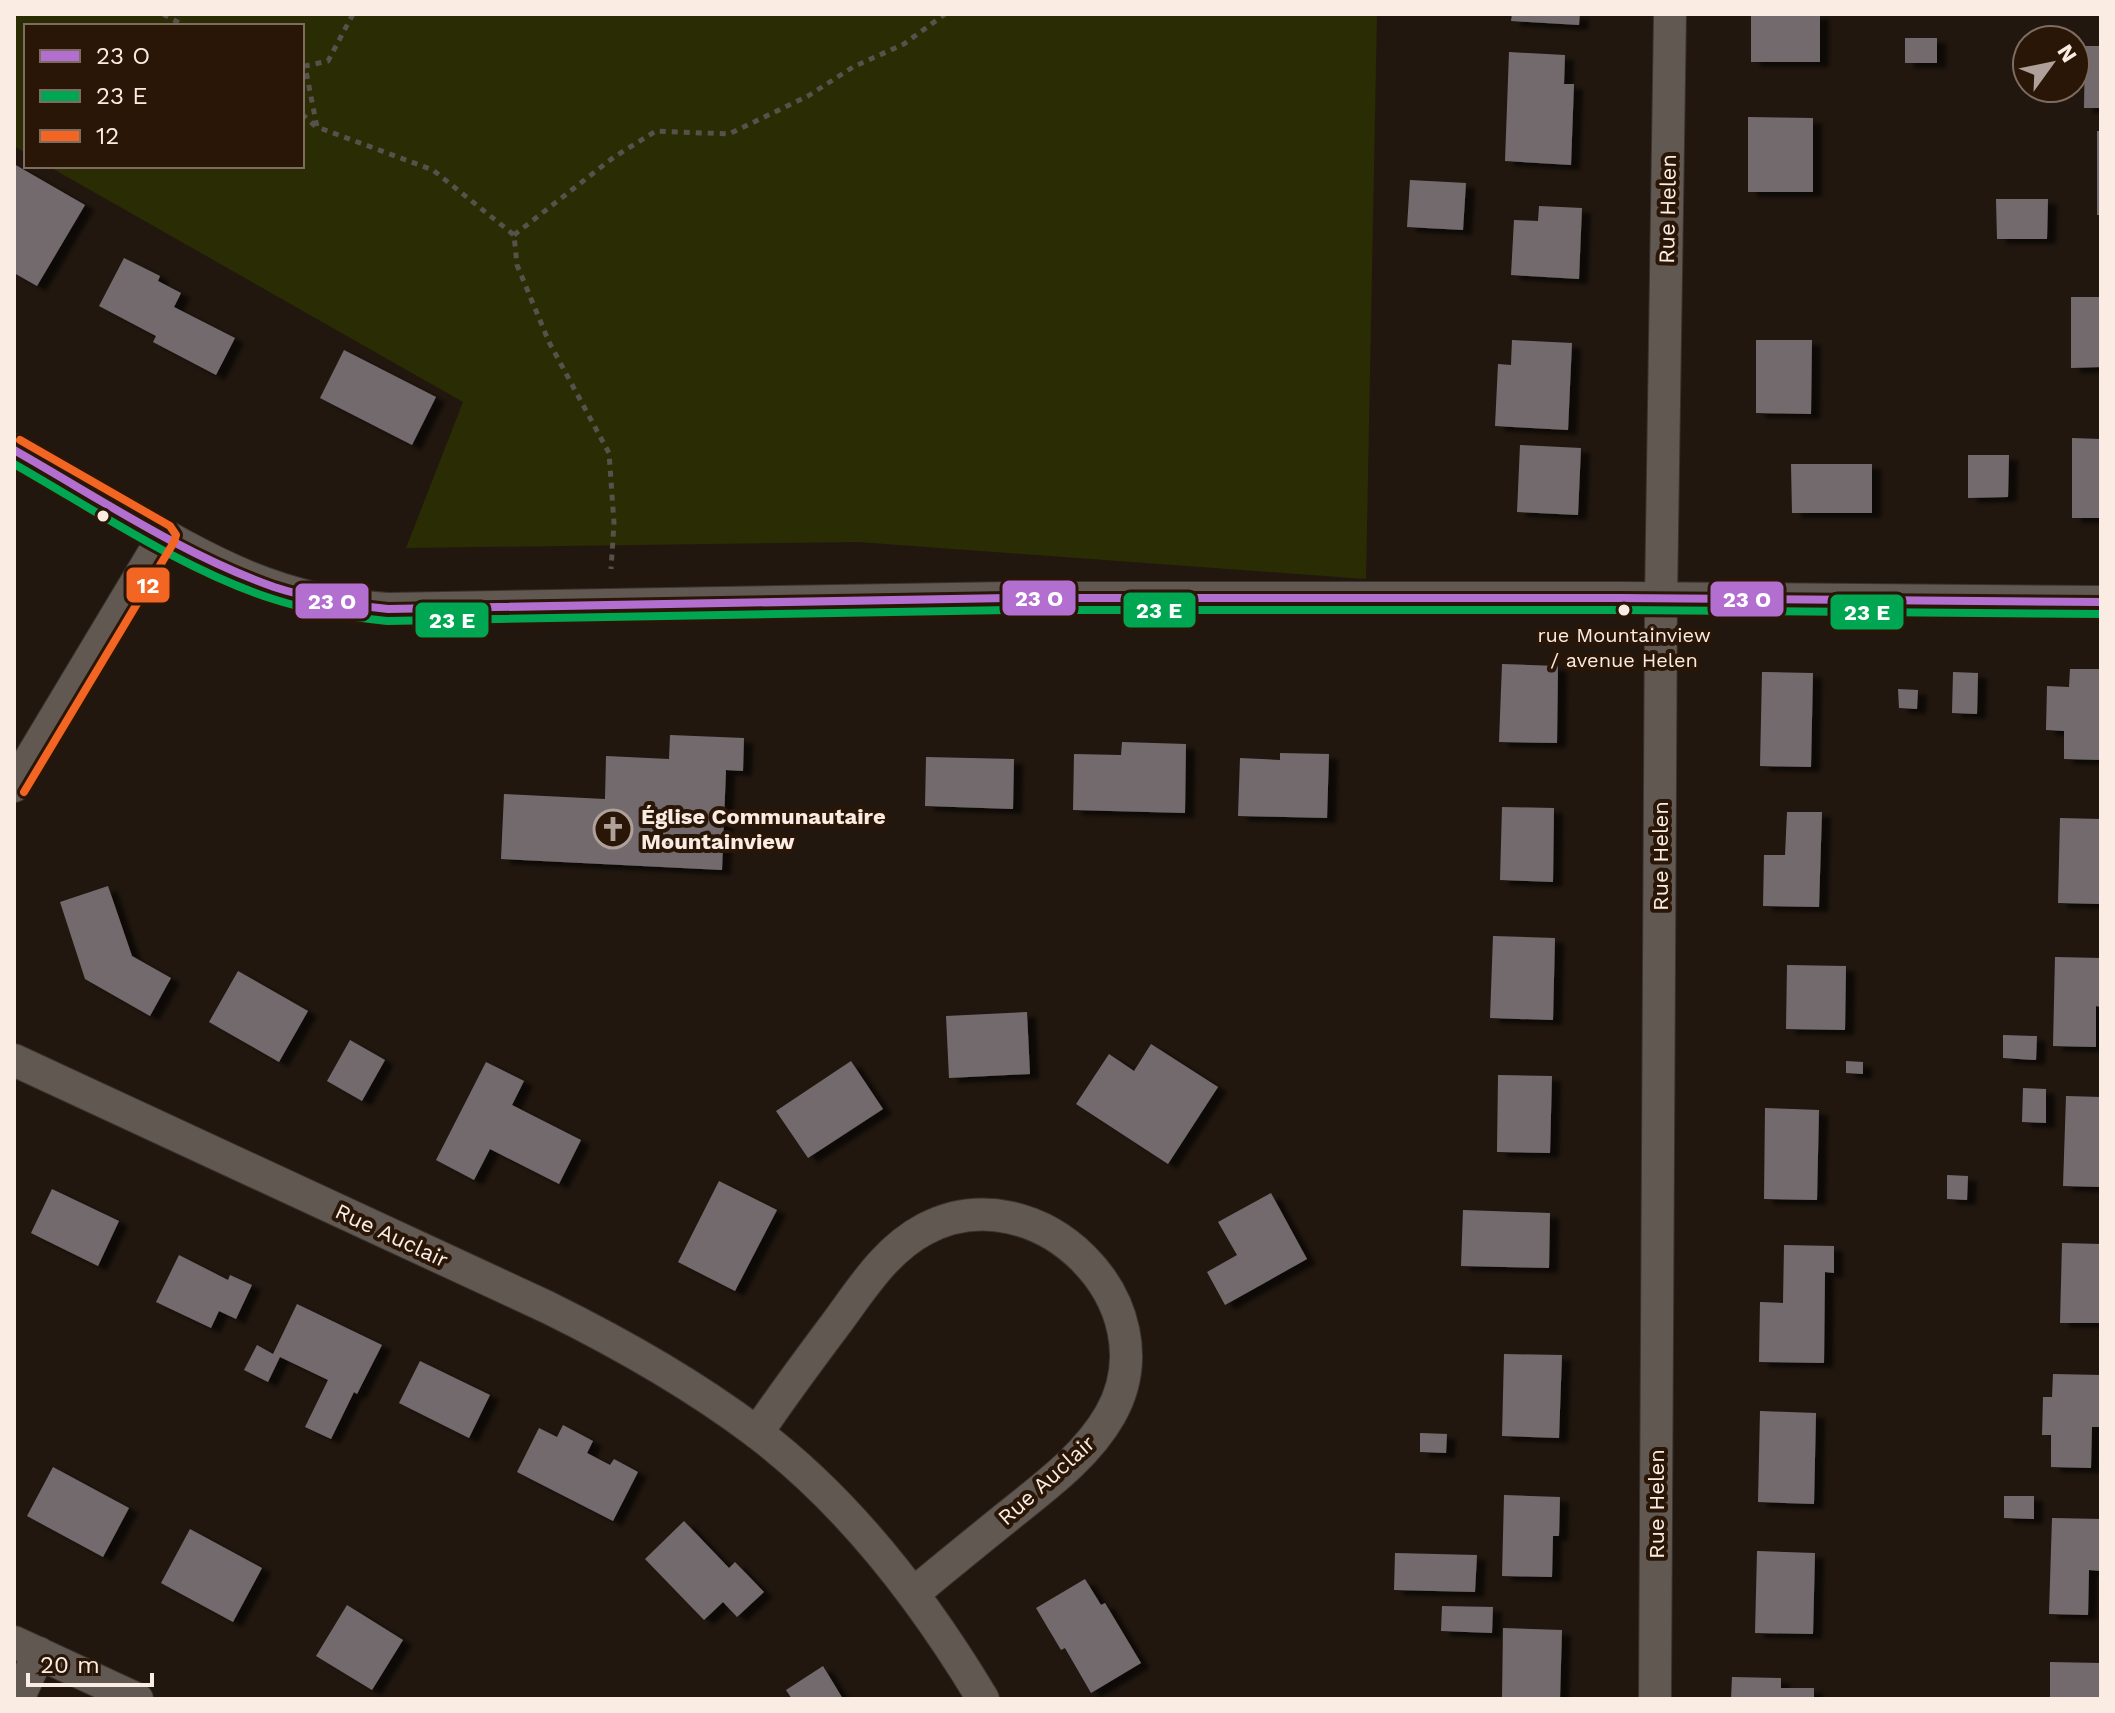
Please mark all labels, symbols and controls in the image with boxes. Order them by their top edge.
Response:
legend [24,24,304,168]
north arrow [2011,24,2091,104]
text: N [2052,40,2082,67]
text: 23 O [96,42,150,70]
text: 23 E [96,82,147,110]
text: 12 [96,122,119,150]
street label: Rue Helen [1654,154,1681,264]
unlabelled marker [95,508,111,524]
line badge: 12 [125,566,171,604]
text: 12 [137,573,159,598]
line badge: 23 O [1001,579,1077,617]
line badge: 23 O [1709,580,1785,618]
line badge: 23 O [294,582,370,620]
text: 23 O [1015,586,1063,611]
text: 23 O [1723,587,1771,612]
text: 23 O [308,589,356,614]
line badge: 23 E [1122,591,1197,629]
line badge: 23 E [1829,593,1905,631]
text: 23 E [1136,598,1182,623]
text: 23 E [1844,600,1890,625]
line badge: 23 E [414,601,490,639]
marker: rue Mountainview / avenue Helen [1616,602,1632,618]
text: 23 E [429,608,475,633]
place label: rue Mountainview / avenue Helen [1537,623,1711,672]
street label: Rue Helen [1648,801,1673,911]
place label: Église Communautaire Mountainview [641,804,886,854]
church icon: Église Communautaire Mountainview [592,808,634,850]
street label: Rue Auclair [331,1198,452,1272]
street label: Rue Auclair [993,1430,1100,1530]
street label: Rue Helen [1644,1449,1669,1559]
scale bar [28,1637,152,1687]
text: 20 m [40,1651,100,1679]

